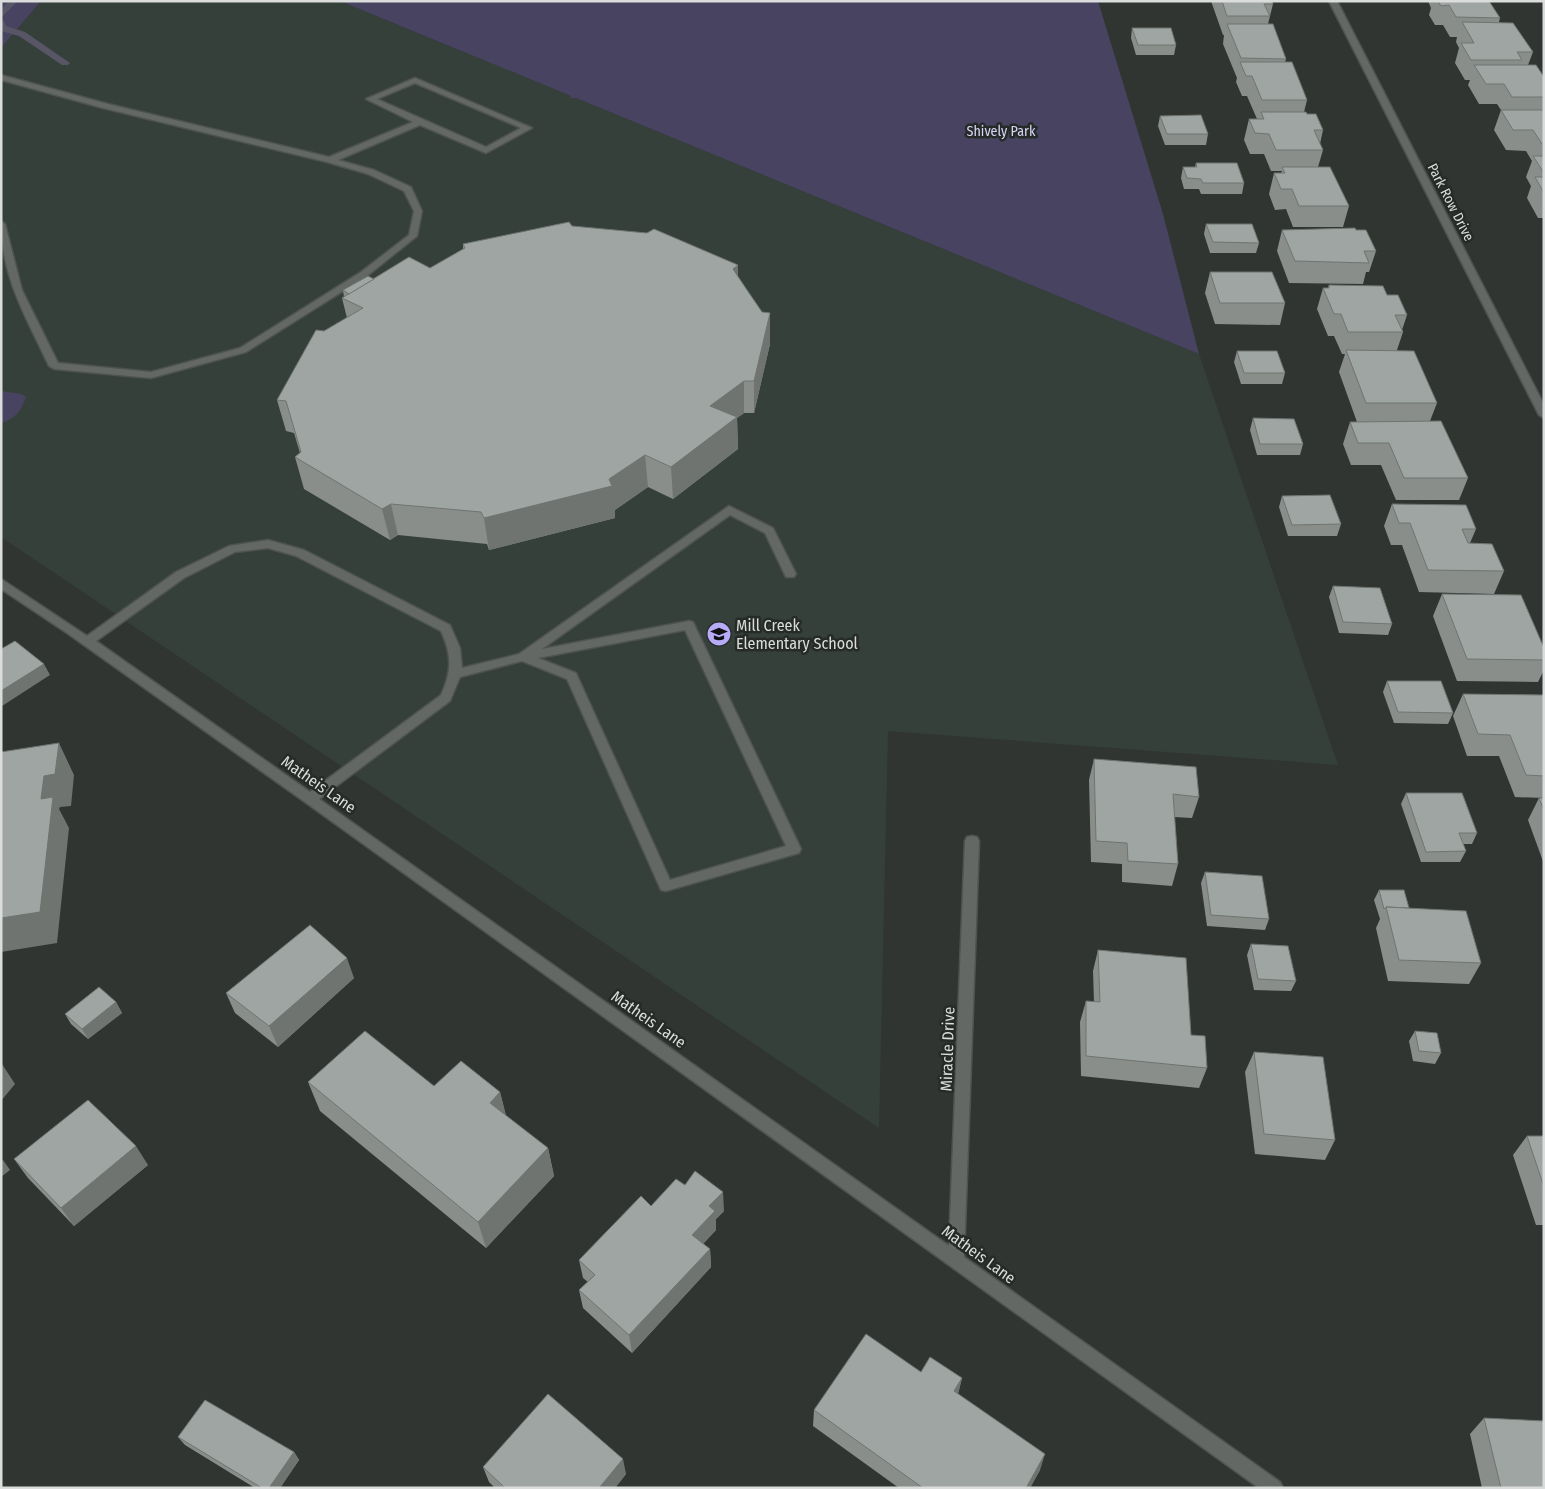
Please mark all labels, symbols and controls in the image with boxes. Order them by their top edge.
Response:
park label: Shively Park [967,123,1036,140]
street label: Park Row Drive [1424,160,1477,244]
place label: Mill Creek Elementary School [736,616,858,653]
school or university icon: Mill Creek Elementary School [706,621,732,647]
street label: Matheis Lane [278,752,360,817]
street label: Matheis Lane [608,987,690,1052]
street label: Miracle Drive [937,1006,958,1092]
street label: Matheis Lane [938,1221,1019,1288]

